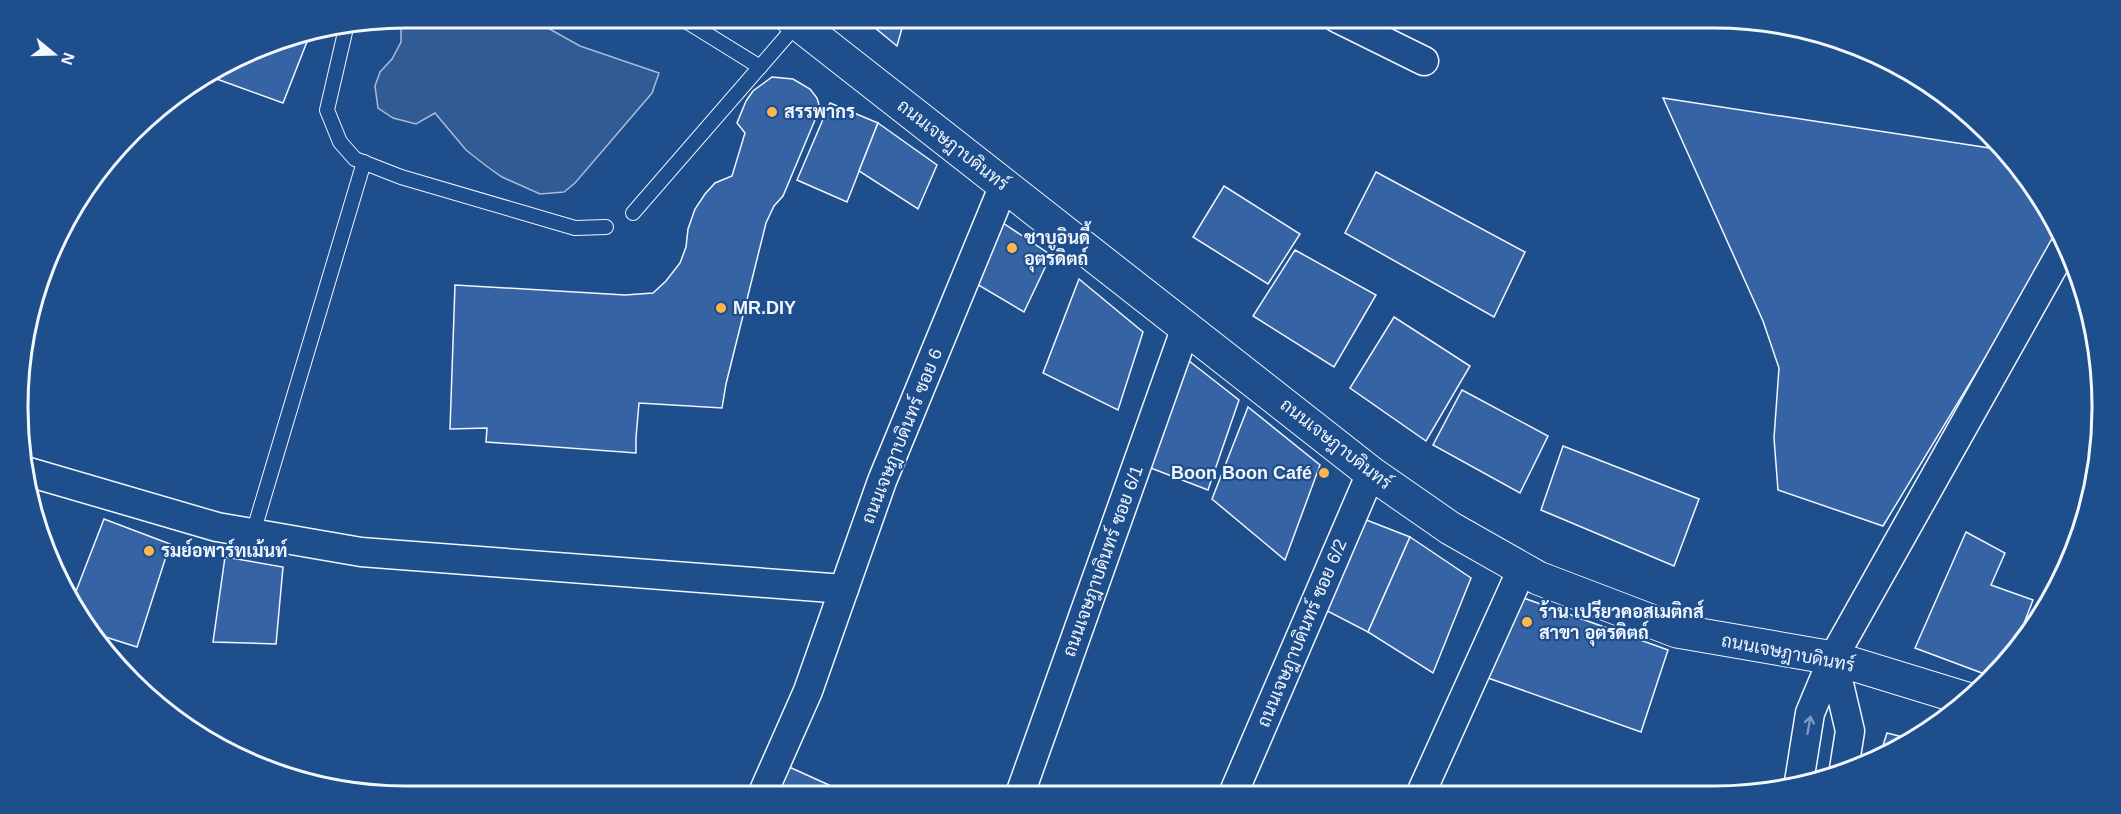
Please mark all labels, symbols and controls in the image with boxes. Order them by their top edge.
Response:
north arrow [24,24,84,84]
text: N [58,50,78,67]
street label: ถนนเจษฎาบดินทร์ [892,93,1014,196]
place label: สรรพากร [784,102,855,122]
marker: สรรพากร [765,105,779,119]
place label: ชาบูอินดี้ อุตรดิตถ์ [1024,221,1091,273]
marker: ชาบูอินดี้ อุตรดิตถ์ [1005,241,1019,255]
place label: MR.DIY [733,298,796,318]
marker: MR.DIY [714,301,728,315]
street label: ถนนเจษฎาบดินทร์ ซอย 6 [855,344,948,527]
street label: ถนนเจษฎาบดินทร์ [1275,392,1397,495]
street label: ถนนเจษฎาบดินทร์ ซอย 6/1 [1056,462,1149,660]
place label: Boon Boon Café [1171,463,1312,483]
marker: Boon Boon Café [1317,466,1331,480]
street label: ถนนเจษฎาบดินทร์ ซอย 6/2 [1251,535,1353,731]
place label: รมย์อพาร์ทเม้นท์ [161,538,288,561]
marker: รมย์อพาร์ทเม้นท์ [142,544,156,558]
place label: ร้าน เปรียวคอสเมติกส์ สาขา อุตรดิตถ์ [1539,599,1705,647]
marker: ร้าน เปรียวคอสเมติกส์ สาขา อุตรดิตถ์ [1520,615,1534,629]
street label: ถนนเจษฎาบดินทร์ [1719,627,1857,678]
one-way arrow [1803,715,1814,735]

